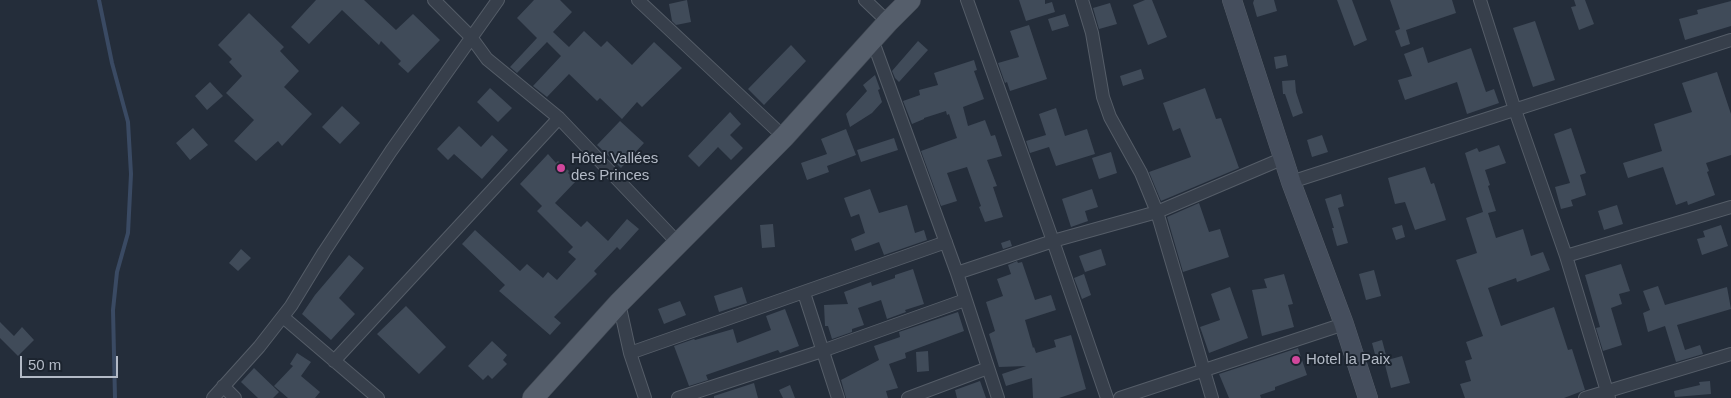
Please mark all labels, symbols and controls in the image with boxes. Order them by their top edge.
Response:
place label: Hôtel Vallées des Princes [571,150,658,185]
marker: Hôtel Vallées des Princes [555,162,567,174]
scale bar [22,346,120,378]
place label: Hotel la Paix [1306,351,1390,369]
marker: Hotel la Paix [1290,354,1302,366]
text: 50 m [28,356,61,373]

